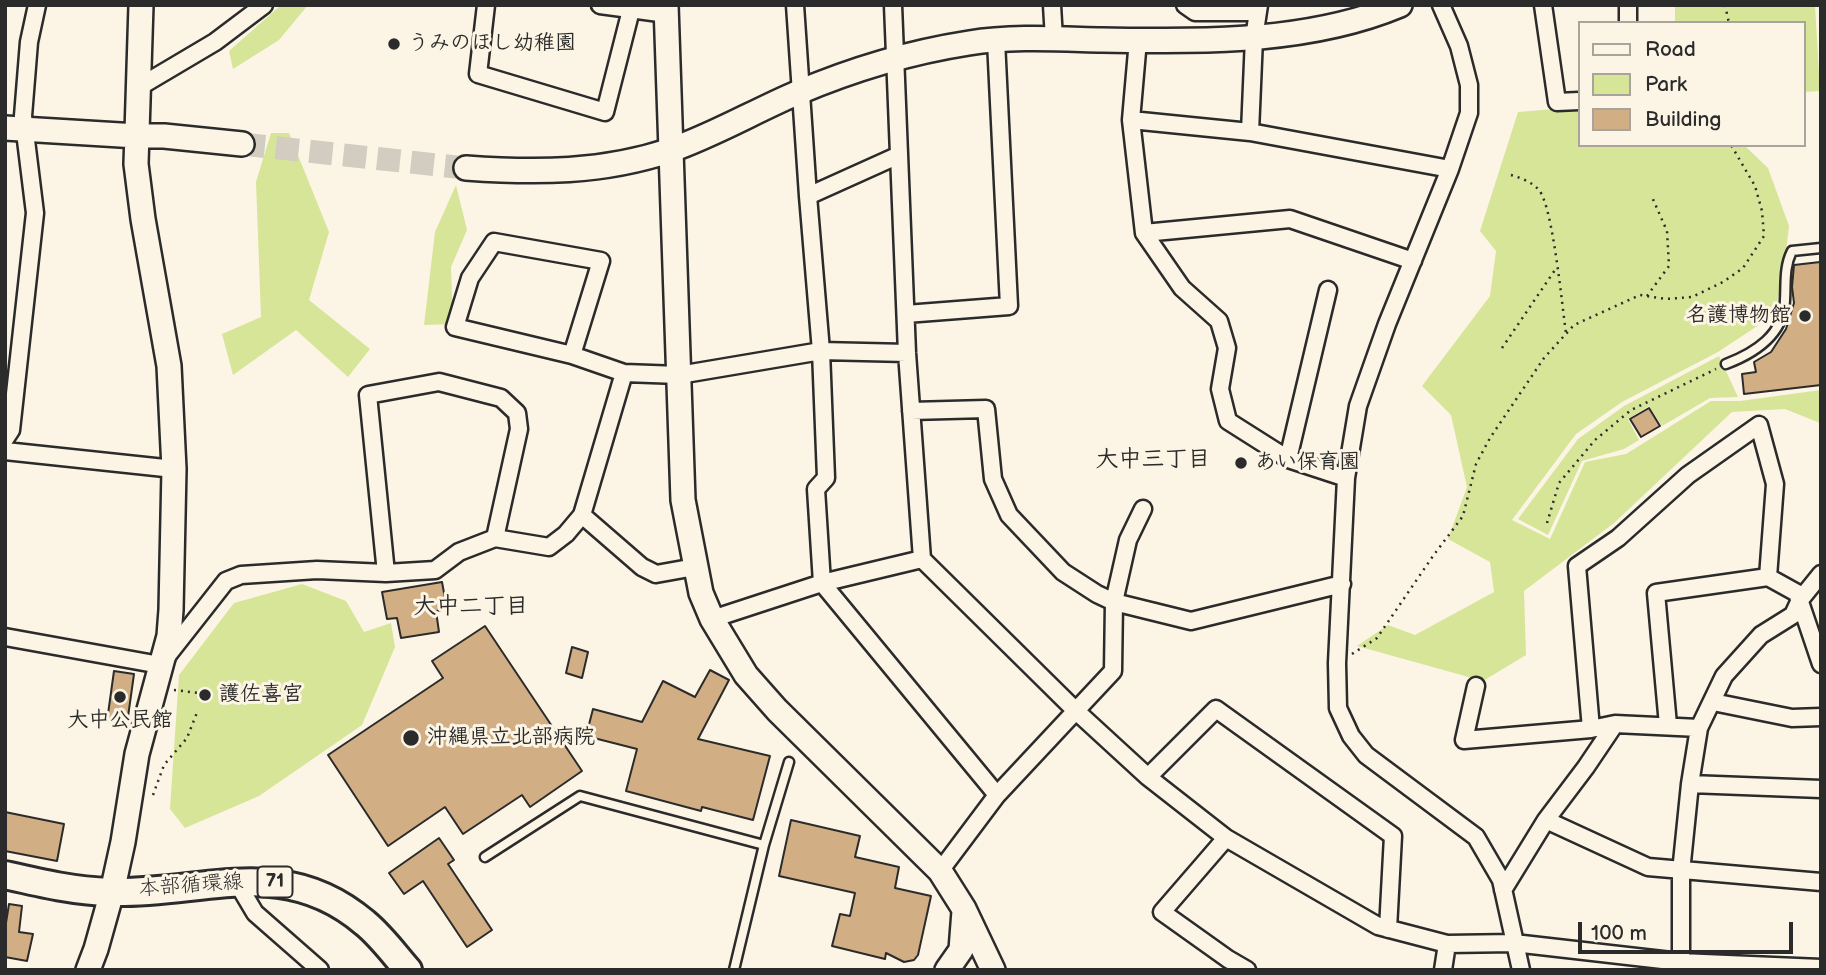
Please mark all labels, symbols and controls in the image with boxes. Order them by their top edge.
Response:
legend [1577,21,1805,147]
place label: うみのほし幼稚園 [408,31,576,57]
marker: うみのほし幼稚園 [386,36,402,52]
text: Road [1645,37,1696,62]
text: Park [1645,72,1687,97]
text: Building [1645,107,1721,132]
place label: 名護博物館 [1686,303,1791,329]
marker: 名護博物館 [1797,308,1813,324]
district label: 大中三丁目 [1096,446,1210,474]
place label: あい保育園 [1255,450,1360,476]
marker: あい保育園 [1233,455,1249,471]
district label: 大中二丁目 [414,593,528,621]
place label: 護佐喜宮 [219,682,303,708]
marker: 護佐喜宮 [197,687,213,703]
marker: 大中公民館 [112,689,128,705]
place label: 大中公民館 [68,708,172,734]
place label: 沖縄県立北部病院 [427,725,595,751]
marker: 沖縄県立北部病院 [401,728,421,748]
road number: 71 [258,866,292,898]
street label: 本部循環線 [138,870,244,902]
scale bar [1581,908,1796,952]
text: 100 m [1591,921,1647,946]

